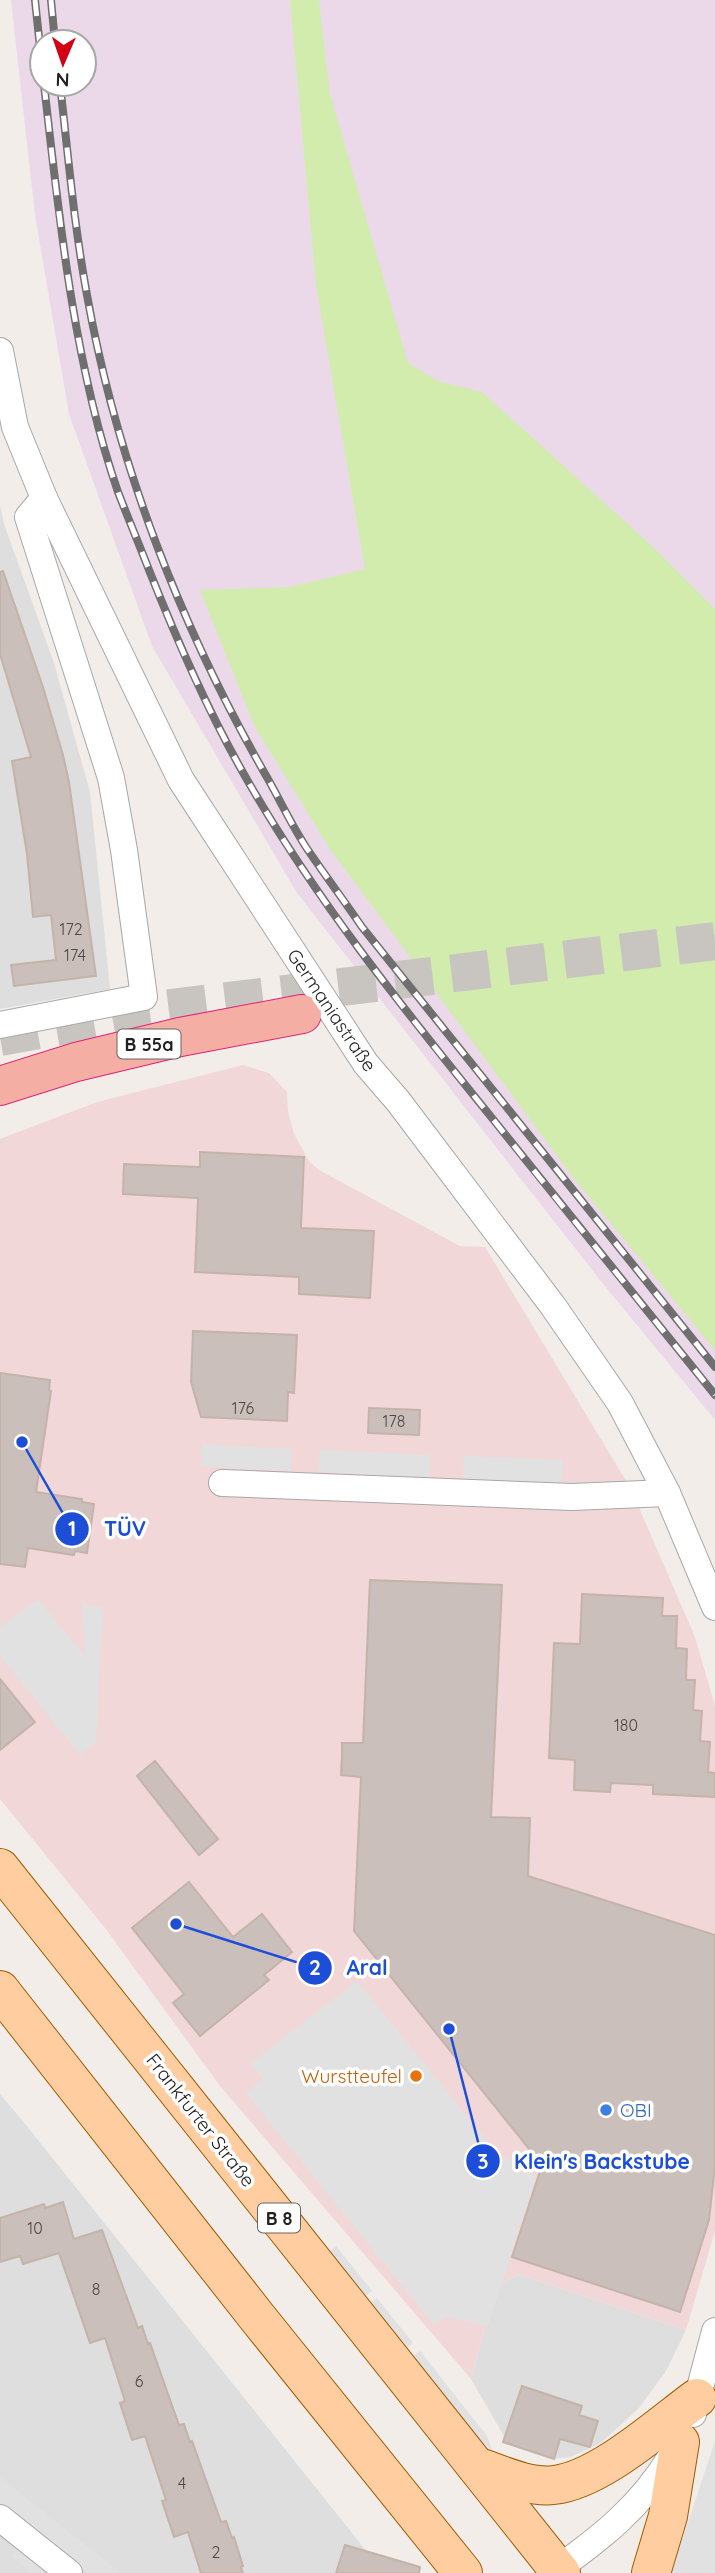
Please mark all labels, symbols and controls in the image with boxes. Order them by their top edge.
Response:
north arrow [28,28,98,98]
text: N [55,68,70,92]
house number: 172 [60,919,83,939]
street label: Germaniastraße [282,944,382,1076]
house number: 174 [64,945,86,965]
road number: B 55a [118,1030,180,1058]
house number: 176 [232,1398,255,1418]
house number: 178 [383,1411,405,1431]
callout: TÜV [55,1508,160,1550]
text: 1 [68,1515,76,1541]
text: TÜV [104,1515,146,1541]
house number: 180 [614,1715,638,1735]
callout: Aral [297,1947,401,1989]
text: 2 [309,1954,321,1980]
text: Aral [346,1954,388,1980]
street label: Frankfurter Straße [141,2048,261,2192]
place label: Wurstteufel [301,2064,402,2088]
marker: Wurstteufel [408,2068,424,2084]
place label: OBI [620,2098,652,2122]
marker: OBI [598,2102,614,2118]
callout: Klein's Backstube [465,2140,704,2182]
text: 3 [477,2148,489,2174]
text: Klein's Backstube [514,2148,690,2174]
road number: B 8 [258,2204,300,2232]
house number: 10 [27,2218,43,2238]
house number: 8 [92,2279,100,2299]
house number: 6 [135,2371,144,2391]
house number: 4 [178,2473,186,2493]
house number: 2 [212,2542,221,2562]

